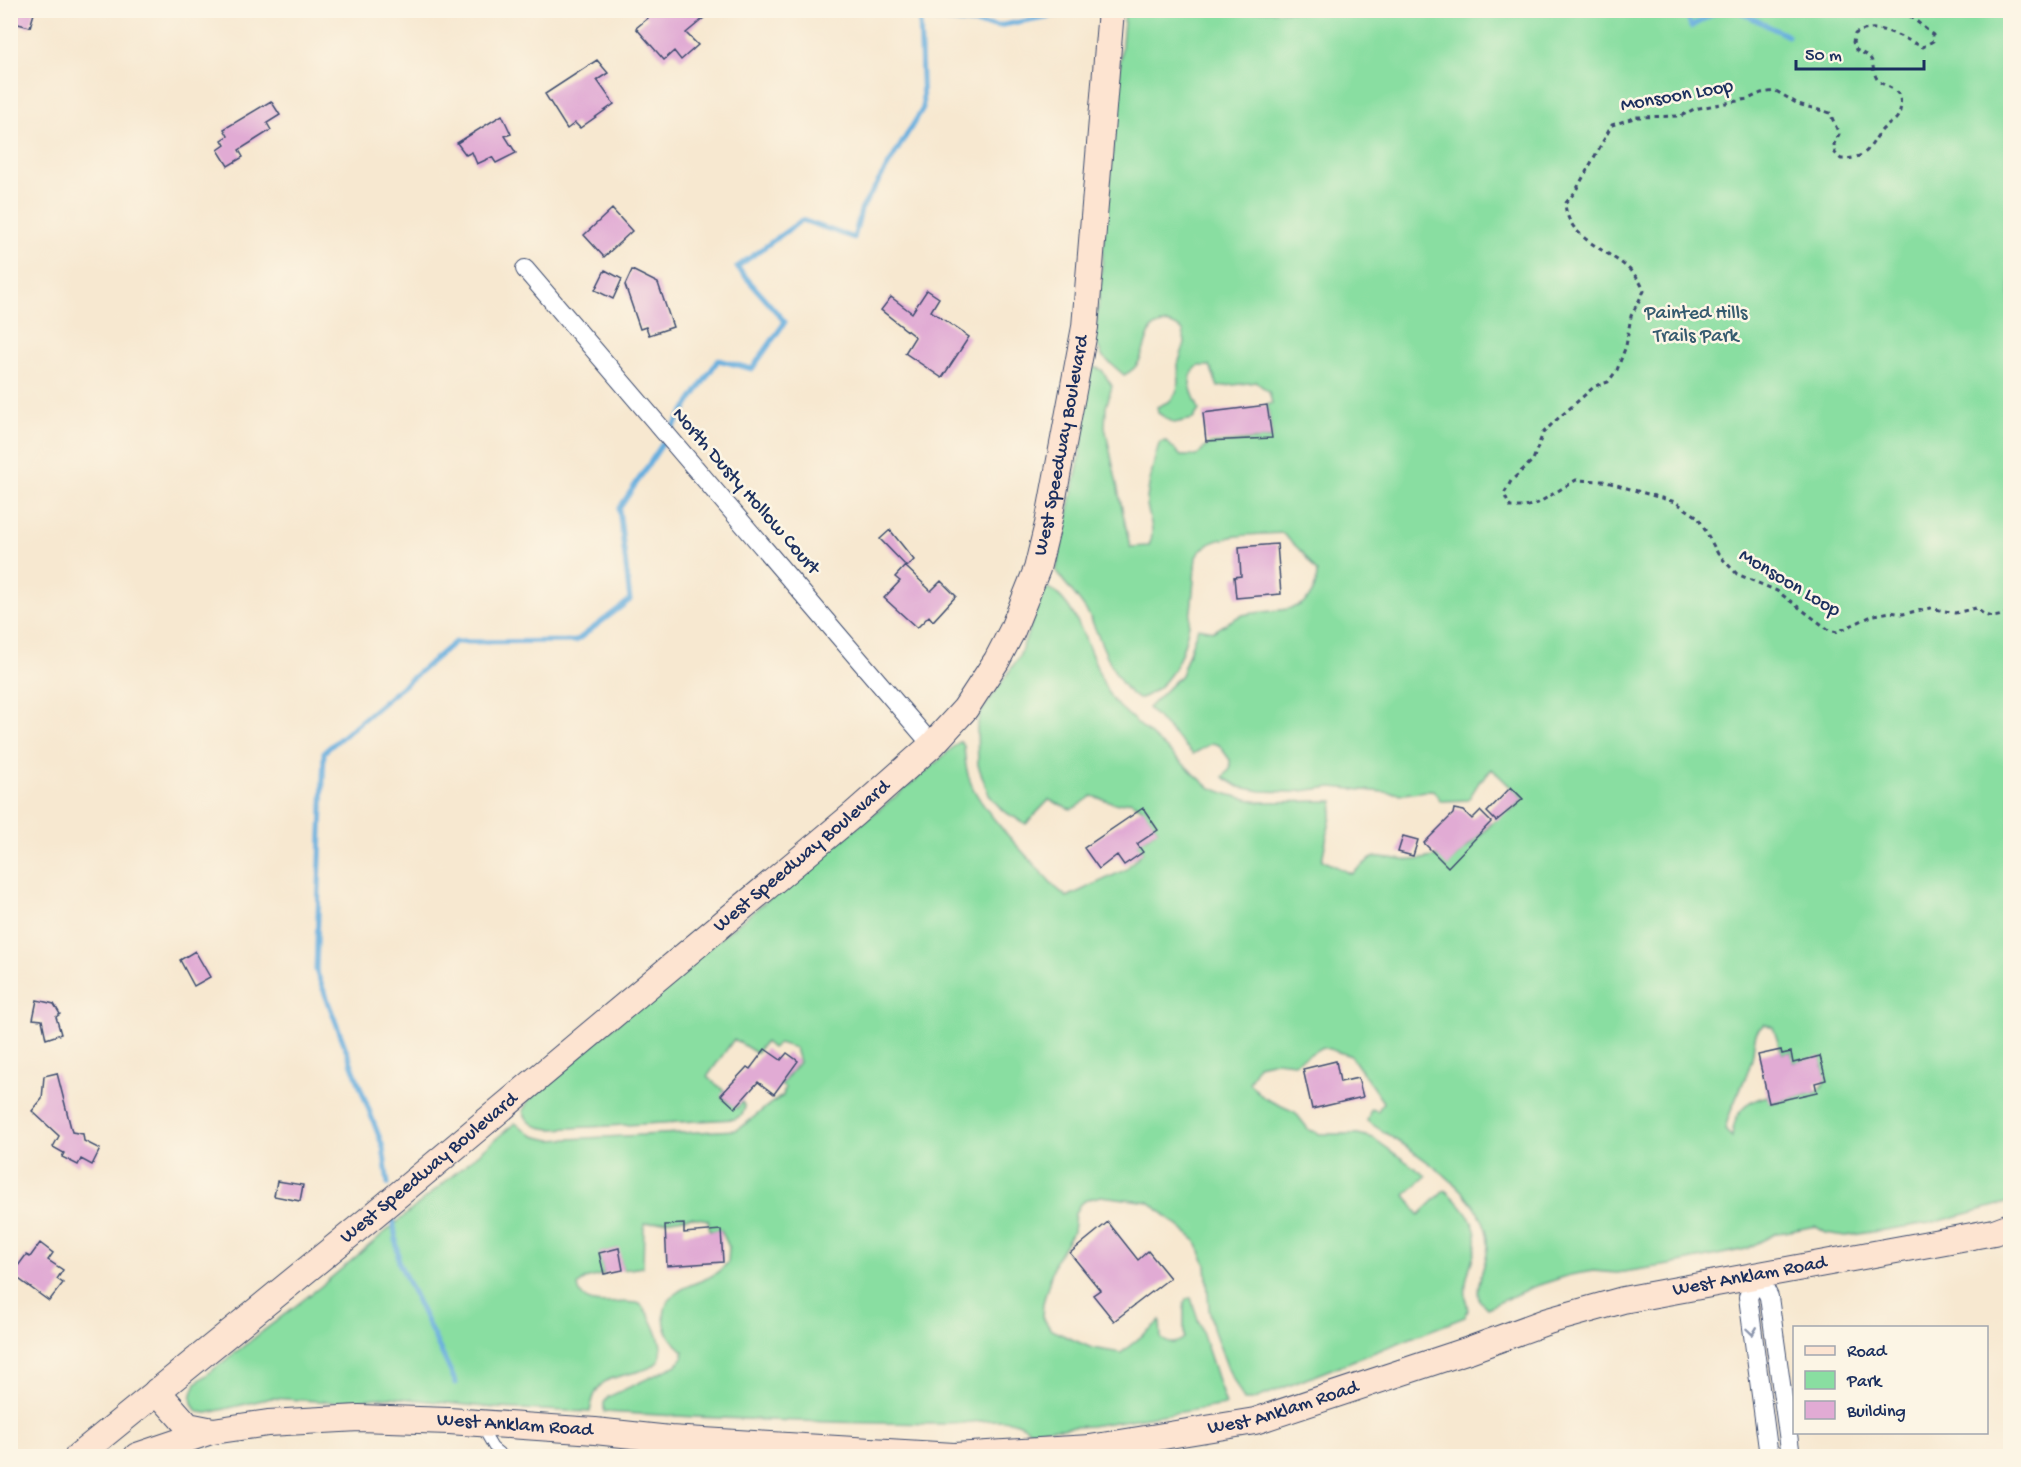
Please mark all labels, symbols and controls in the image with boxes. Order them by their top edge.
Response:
scale bar [1796,33,1924,71]
text: 50 m [1805,46,1842,67]
street label: Monsoon Loop [1619,76,1735,118]
park label: Painted Hills Trails Park [1644,303,1748,349]
street label: West Speedway Boulevard [1029,331,1095,558]
street label: North Dusty Hollow Court [666,404,825,582]
street label: Monsoon Loop [1734,545,1844,623]
street label: West Speedway Boulevard [709,774,897,938]
street label: West Speedway Boulevard [336,1087,524,1249]
street label: West Anklam Road [1671,1251,1831,1302]
legend [1793,1326,1988,1434]
one-way arrow [1746,1327,1758,1336]
text: Road [1847,1342,1888,1363]
text: Park [1846,1372,1883,1393]
street label: West Anklam Road [1206,1375,1364,1440]
text: Building [1846,1402,1906,1423]
street label: West Anklam Road [437,1409,596,1442]

